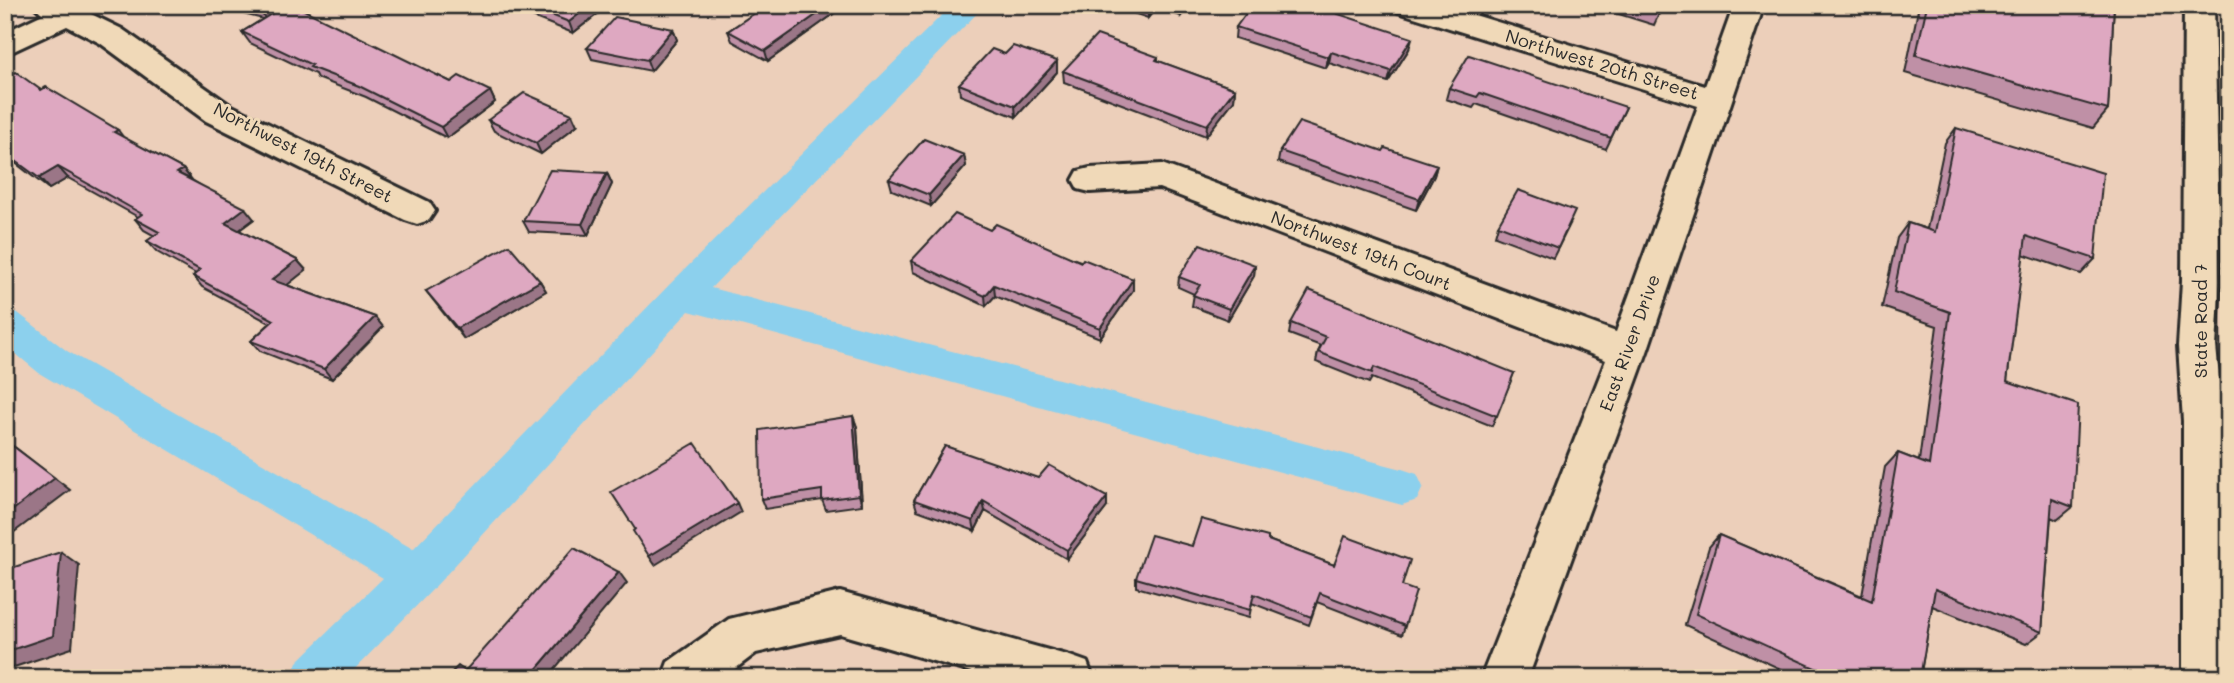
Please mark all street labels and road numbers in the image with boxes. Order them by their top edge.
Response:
street label: Northwest 20th Street [1503,23,1702,105]
street label: Northwest 19th Street [210,96,397,208]
street label: Northwest 19th Court [1268,205,1455,296]
street label: State Road 7 [2188,264,2212,378]
street label: East River Drive [1593,271,1665,414]

